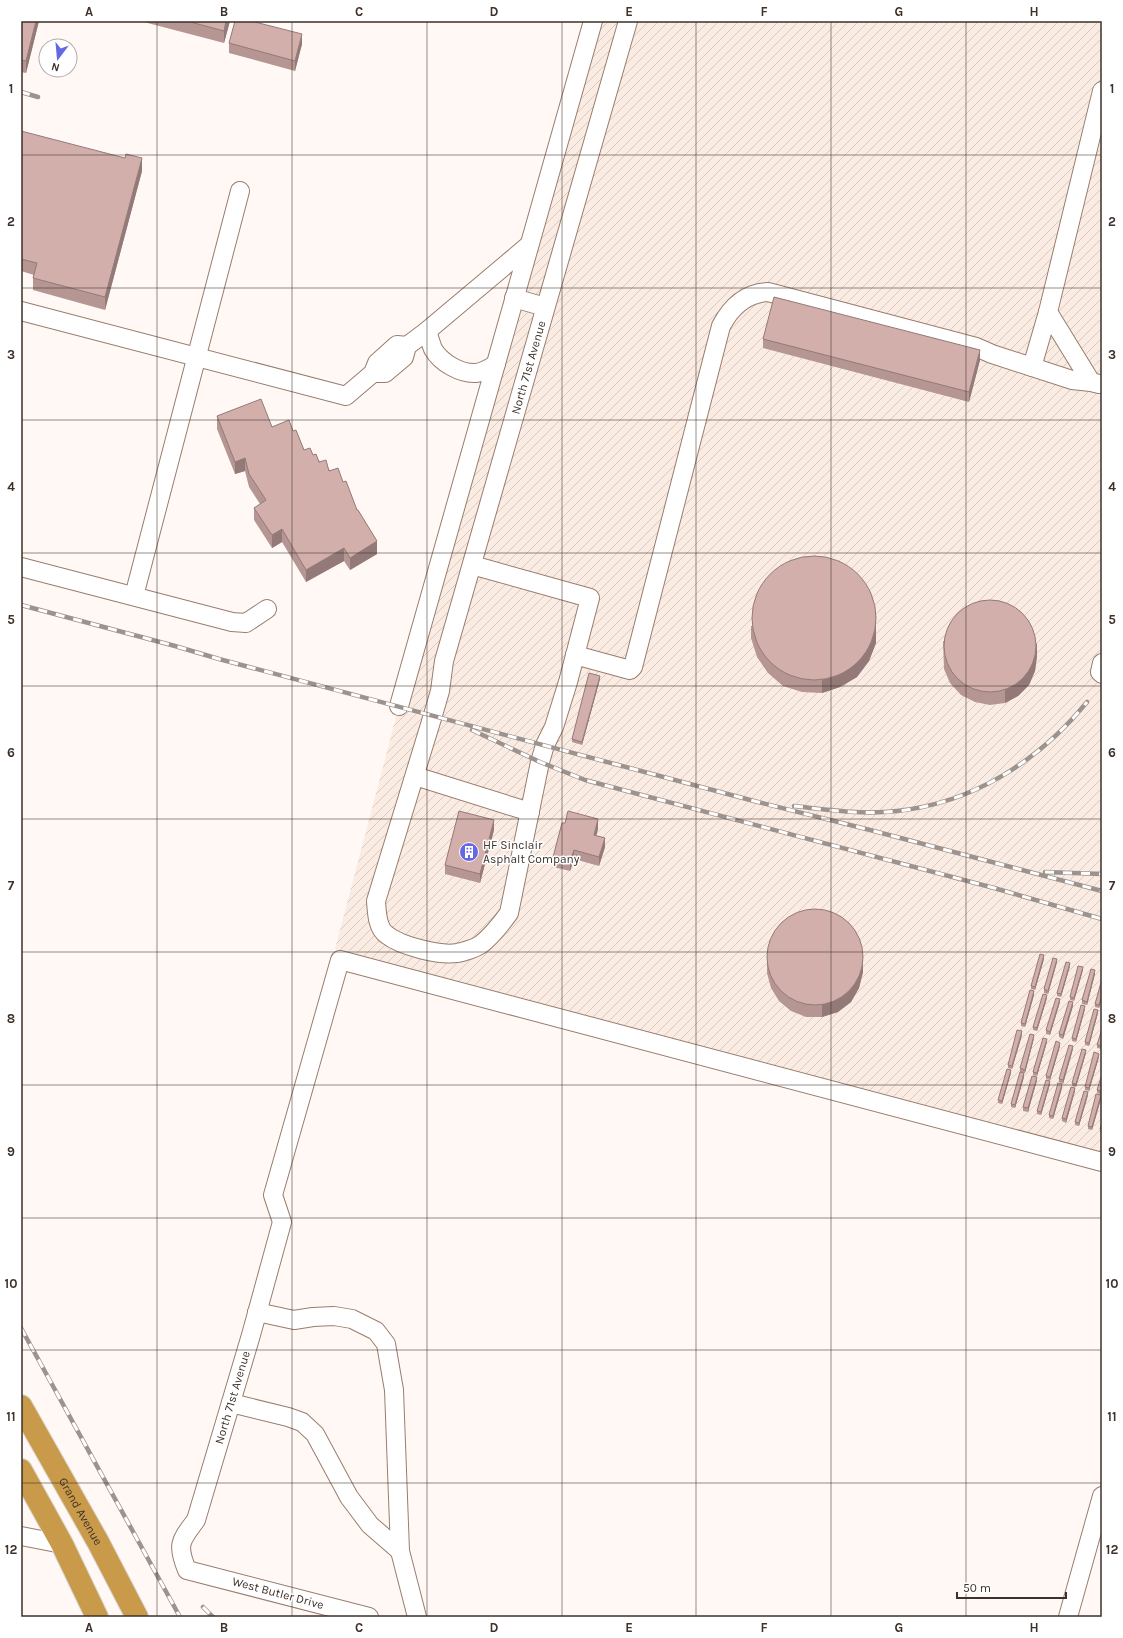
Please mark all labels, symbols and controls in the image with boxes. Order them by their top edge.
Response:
text: A [85,4,93,19]
text: B [220,4,228,19]
text: C [355,4,363,19]
text: D [490,4,499,19]
text: E [625,4,633,19]
text: F [760,4,768,19]
text: G [895,4,903,19]
text: H [1029,4,1039,19]
north arrow [38,38,78,78]
text: N [50,60,61,74]
text: 1 [9,81,13,96]
text: 1 [1110,81,1114,96]
text: 2 [7,214,15,229]
text: 2 [1108,214,1116,229]
street label: North 71st Avenue [508,319,548,416]
text: 3 [7,347,15,362]
text: 3 [1108,347,1116,362]
text: 4 [7,479,15,494]
text: 4 [1108,479,1116,494]
text: 5 [7,612,15,627]
text: 5 [1108,612,1116,627]
text: 6 [7,745,15,760]
text: 6 [1108,745,1116,760]
place label: HF Sinclair Asphalt Company [483,838,580,866]
building icon: HF Sinclair Asphalt Company [458,841,480,863]
text: 7 [8,878,15,893]
text: 7 [1109,878,1116,893]
text: 8 [7,1011,15,1026]
text: 8 [1108,1011,1116,1026]
text: 9 [7,1144,15,1159]
text: 9 [1108,1144,1116,1159]
text: 10 [5,1276,17,1291]
text: 10 [1106,1276,1118,1291]
street label: North 71st Avenue [212,1349,253,1446]
text: 11 [6,1409,16,1424]
text: 11 [1107,1409,1117,1424]
street label: Grand Avenue [56,1475,105,1548]
text: 12 [5,1542,17,1557]
text: 12 [1106,1542,1118,1557]
street label: West Butler Drive [231,1574,325,1612]
scale bar [957,1574,1066,1600]
text: 50 m [963,1581,991,1595]
text: A [85,1620,93,1635]
text: B [220,1620,228,1635]
text: C [355,1620,363,1635]
text: D [490,1620,499,1635]
text: E [625,1620,633,1635]
text: F [760,1620,768,1635]
text: G [895,1620,903,1635]
text: H [1029,1620,1039,1635]

